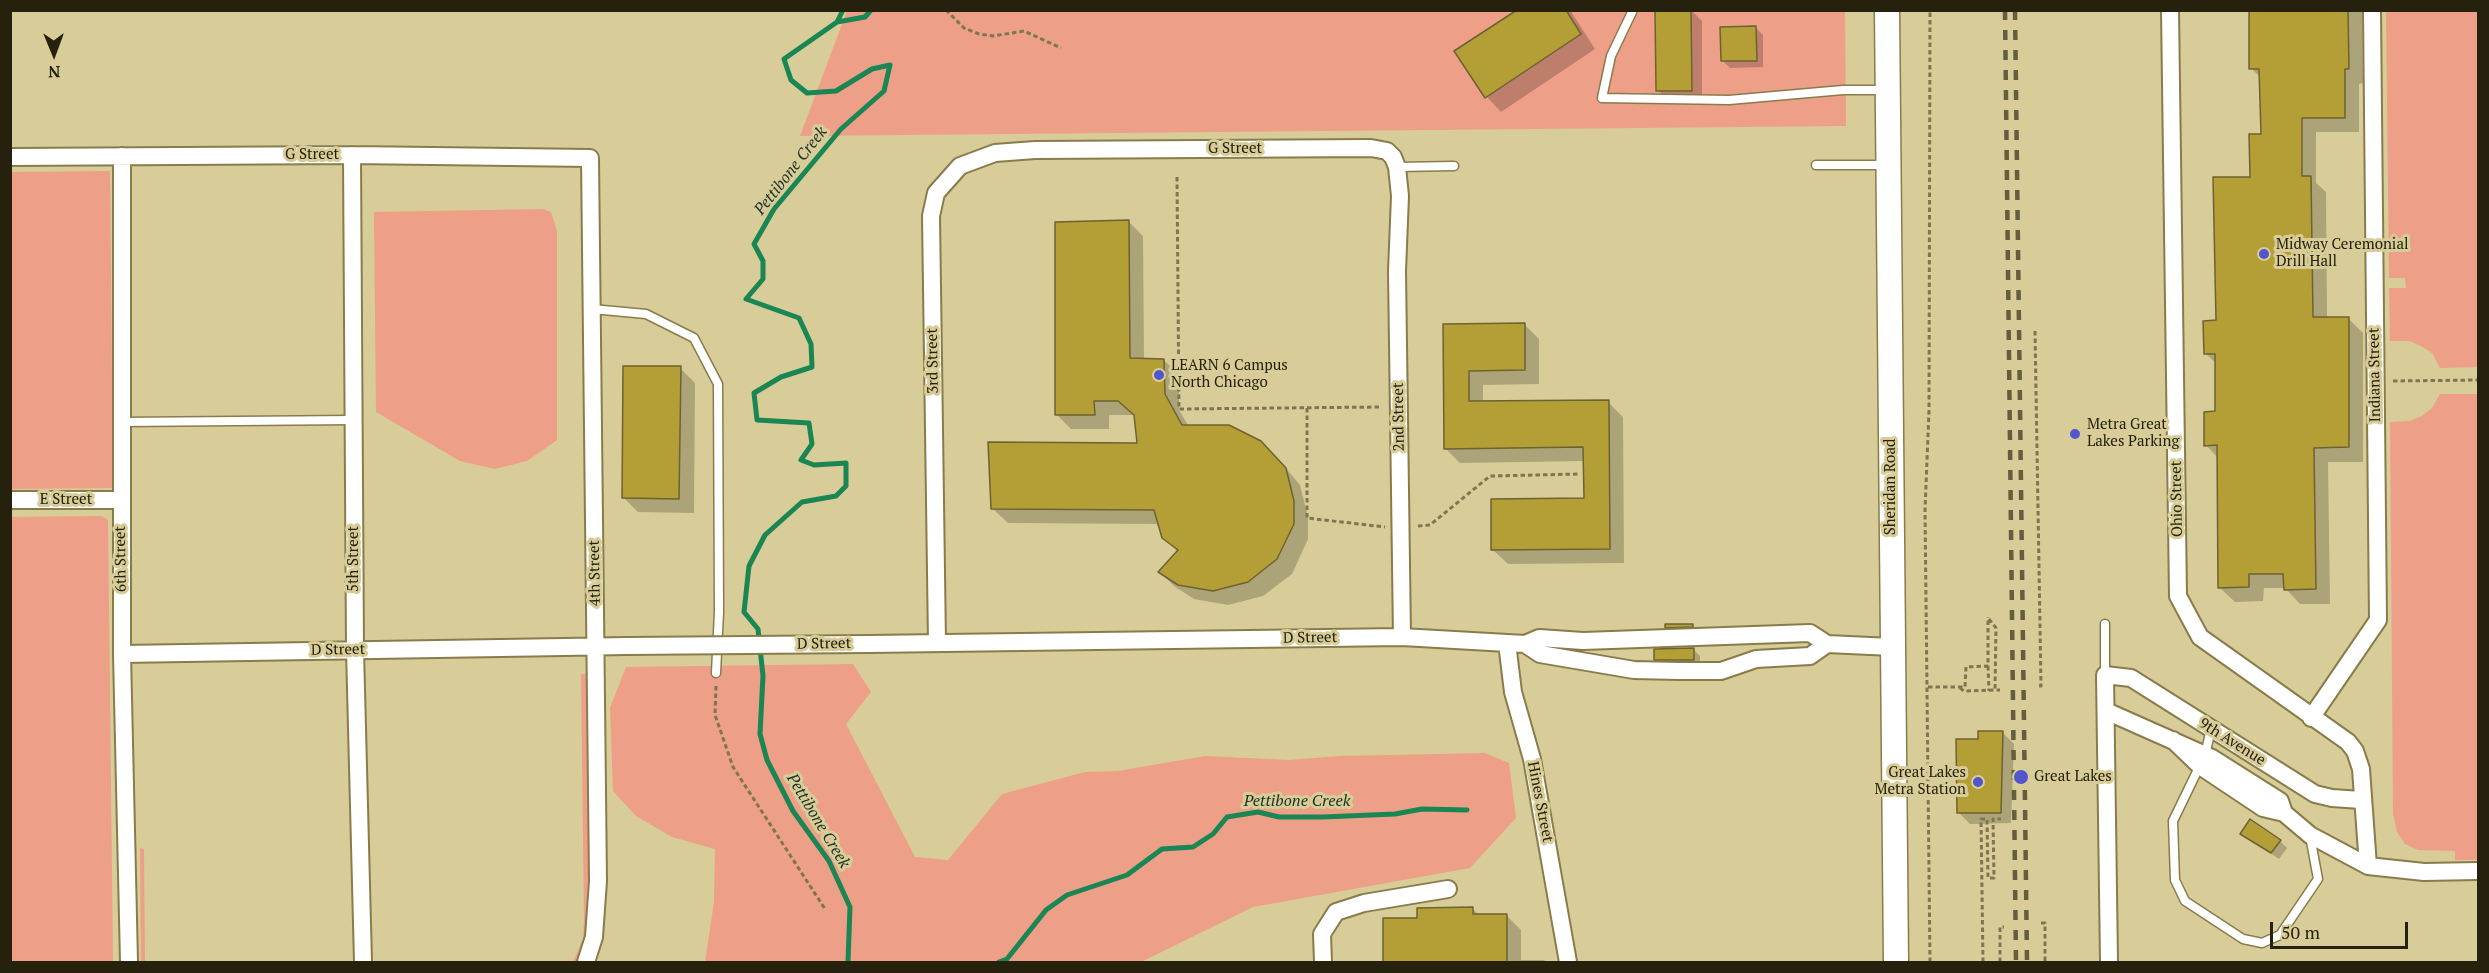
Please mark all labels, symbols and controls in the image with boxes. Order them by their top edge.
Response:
north arrow [24,24,84,84]
text: N [48,61,61,83]
water label: Pettibone Creek [751,123,831,219]
street label: G Street [1208,140,1262,158]
street label: G Street [285,146,339,164]
place label: Midway Ceremonial Drill Hall [2276,236,2408,271]
marker: Midway Ceremonial Drill Hall [2257,247,2271,261]
street label: Indiana Street [2365,327,2385,423]
street label: 3rd Street [923,328,943,394]
place label: LEARN 6 Campus North Chicago [1171,357,1288,392]
marker: LEARN 6 Campus North Chicago [1152,368,1166,382]
street label: 2nd Street [1389,382,1409,452]
place label: Metra Great Lakes Parking [2087,416,2179,451]
marker: Metra Great Lakes Parking [2068,427,2082,441]
street label: Sheridan Road [1882,439,1900,535]
street label: Ohio Street [2167,461,2187,537]
street label: E Street [40,491,92,509]
street label: 6th Street [111,526,131,592]
street label: 5th Street [345,526,363,592]
street label: 4th Street [585,540,605,606]
street label: D Street [1283,629,1337,647]
street label: D Street [797,635,851,653]
street label: D Street [311,641,365,659]
street label: 9th Avenue [2195,714,2269,770]
street label: Hines Street [1523,760,1557,844]
place label: Great Lakes Metra Station [1874,764,1966,799]
marker: Great Lakes [2012,768,2030,786]
place label: Great Lakes [2034,768,2112,786]
water label: Pettibone Creek [782,770,854,872]
marker: Great Lakes Metra Station [1971,775,1985,789]
water label: Pettibone Creek [1244,791,1350,811]
scale bar [2273,910,2411,948]
text: 50 m [2281,920,2320,944]

